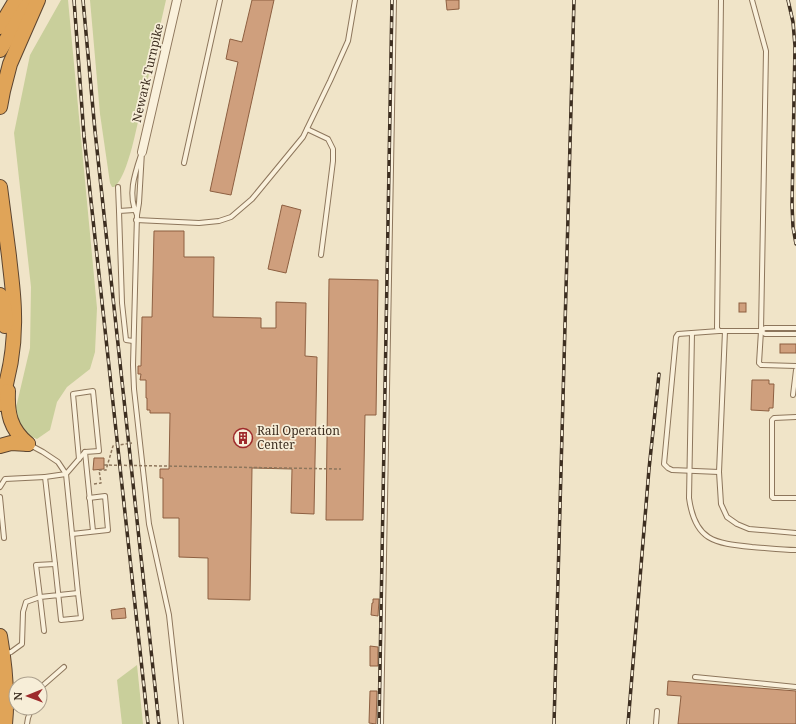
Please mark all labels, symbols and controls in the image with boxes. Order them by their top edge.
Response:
street label: Newark Turnpike [128,22,167,124]
place label: Rail Operation Center [257,422,340,453]
building icon: Rail Operation Center [232,427,254,449]
north arrow [8,676,48,716]
text: N [10,691,25,701]

